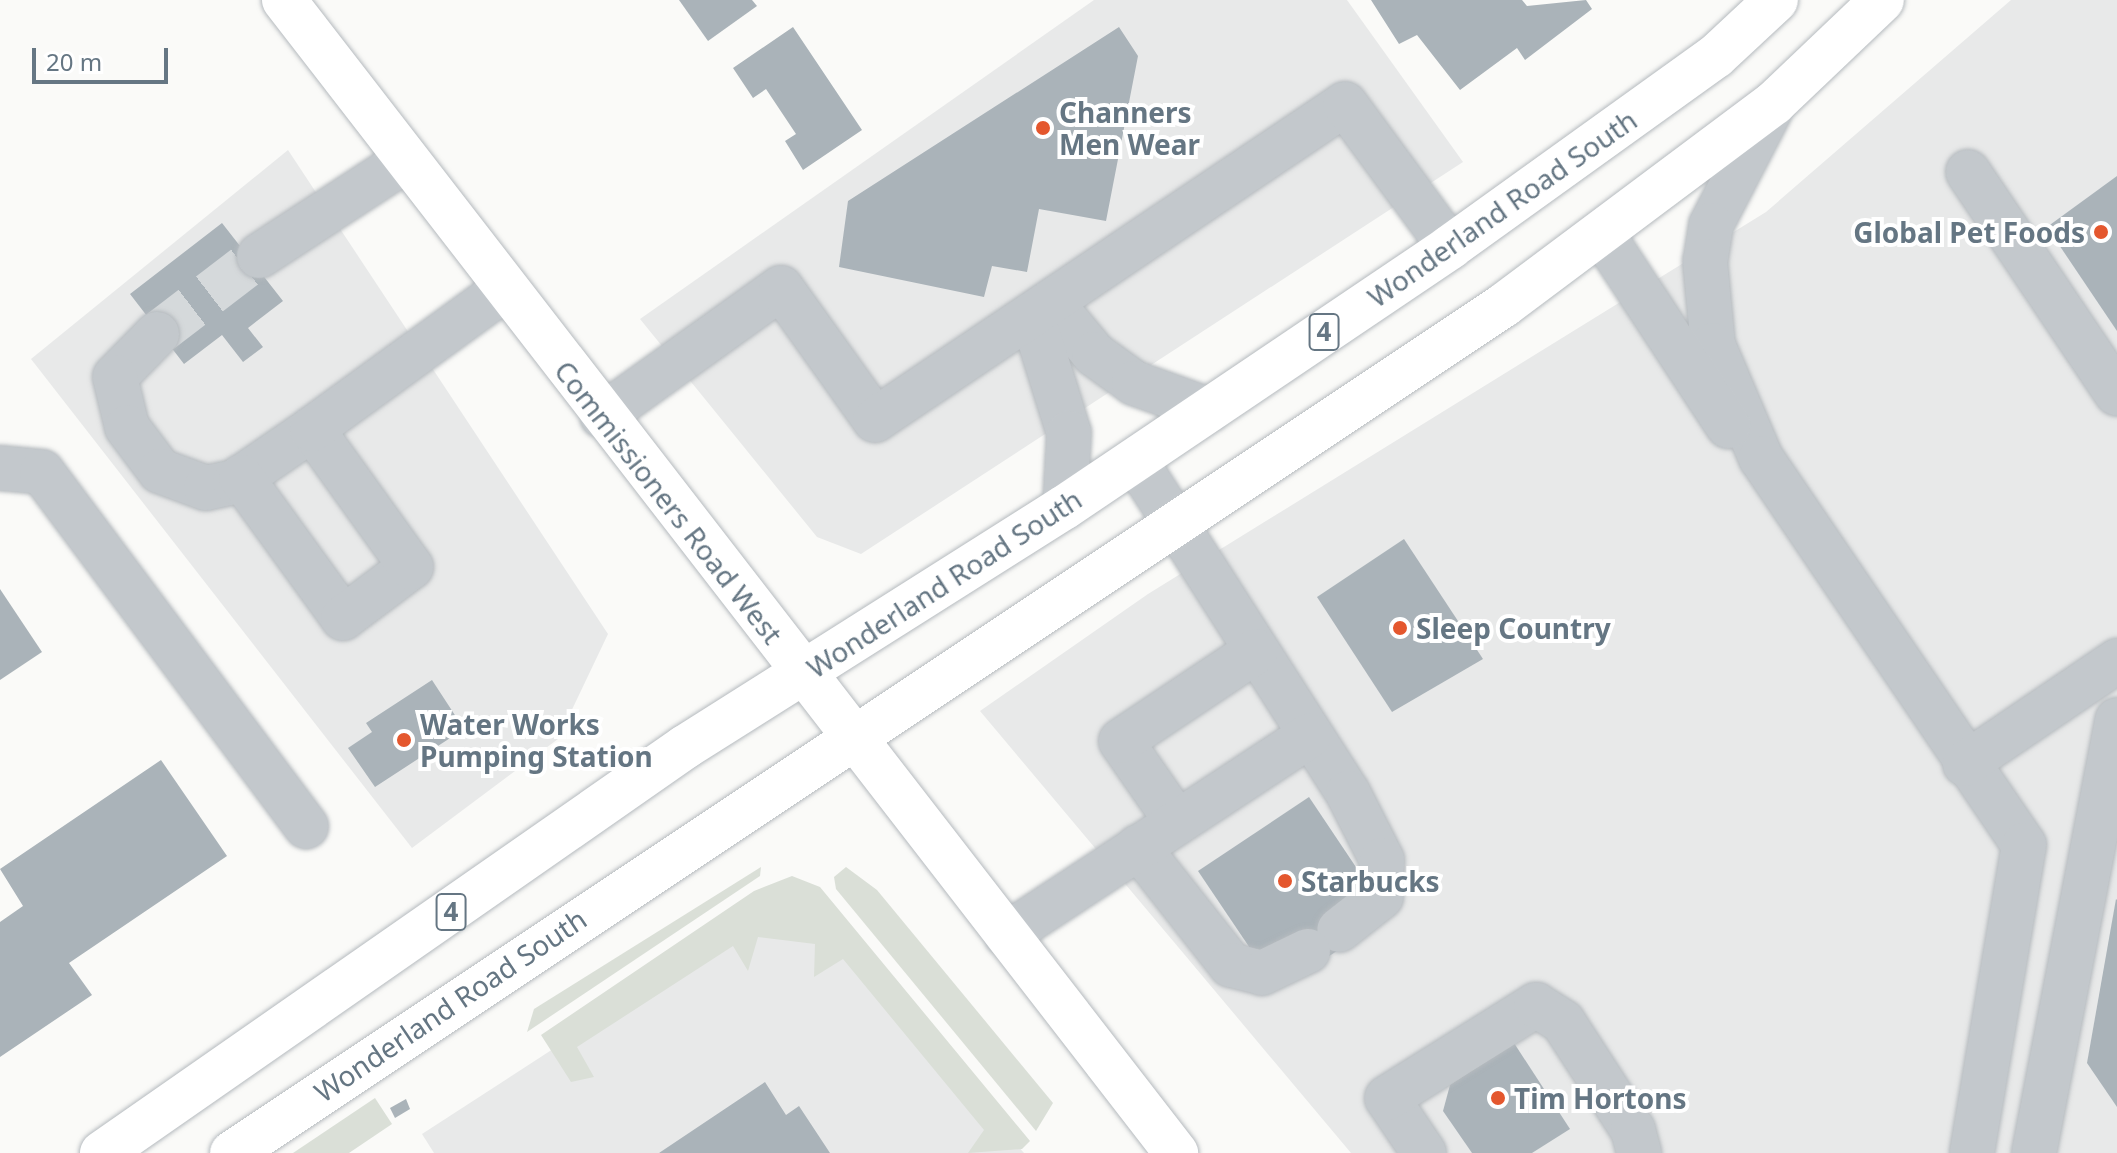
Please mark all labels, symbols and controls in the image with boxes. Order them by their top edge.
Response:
scale bar [36,32,172,82]
text: 20 m [46,45,102,78]
place label: Channers Men Wear [1059,95,1200,161]
street label: Wonderland Road South [1361,102,1643,314]
marker: Channers Men Wear [1034,119,1052,137]
place label: Global Pet Foods [1853,215,2085,249]
marker: Global Pet Foods [2092,223,2110,241]
road number: 4 [1308,310,1340,354]
street label: Commissioners Road West [548,354,790,650]
street label: Wonderland Road South [800,482,1088,684]
place label: Sleep Country [1416,611,1611,645]
marker: Sleep Country [1391,619,1409,637]
place label: Water Works Pumping Station [420,707,653,773]
marker: Water Works Pumping Station [395,731,413,749]
place label: Starbucks [1301,864,1440,898]
marker: Starbucks [1276,872,1294,890]
road number: 4 [435,890,467,934]
street label: Wonderland Road South [308,901,592,1109]
place label: Tim Hortons [1514,1081,1686,1115]
marker: Tim Hortons [1489,1089,1507,1107]

